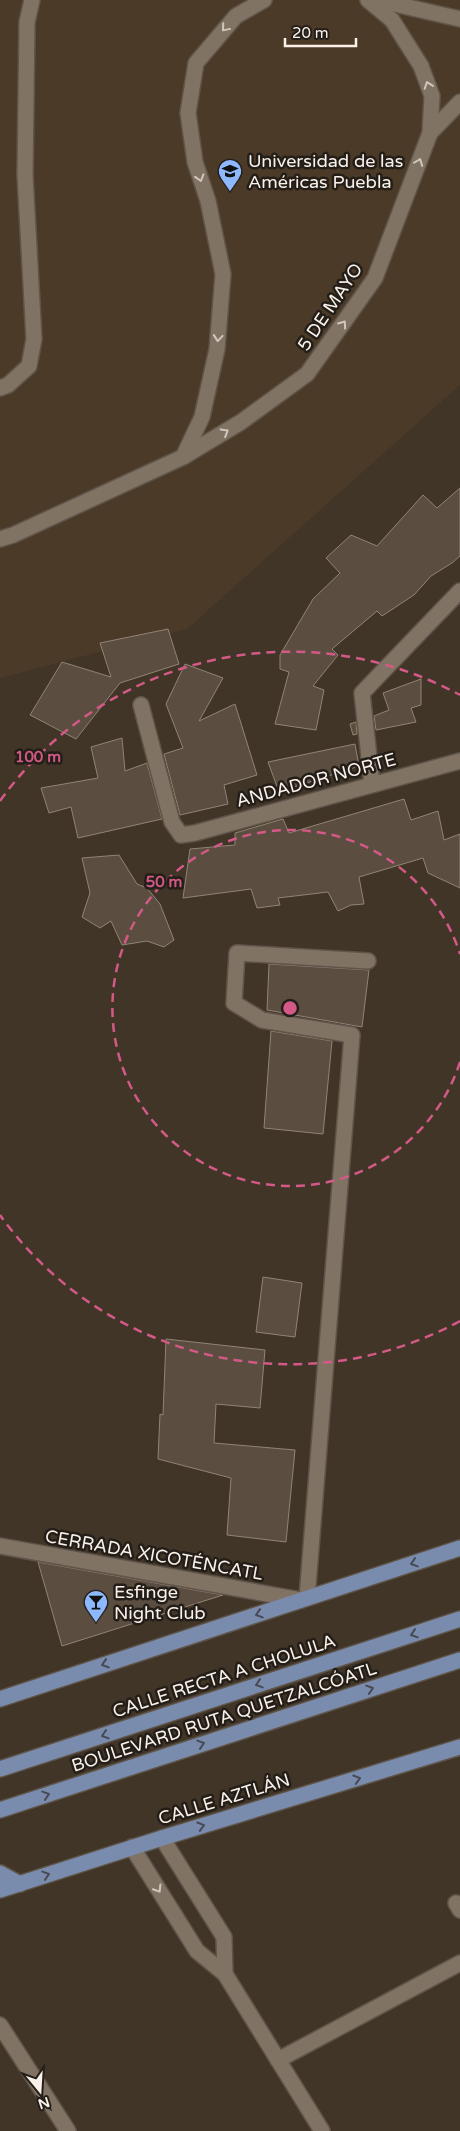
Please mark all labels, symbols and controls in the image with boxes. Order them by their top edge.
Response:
scale bar [285,15,356,47]
one-way arrow [222,23,231,32]
text: 20 m [292,24,329,42]
one-way arrow [424,82,434,90]
place label: Universidad de las Américas Puebla [248,150,403,193]
school or university icon: Universidad de las Américas Puebla [217,158,243,192]
one-way arrow [413,158,423,167]
one-way arrow [195,174,205,182]
street label: 5 DE MAYO [293,259,367,355]
one-way arrow [336,320,346,329]
one-way arrow [213,334,224,342]
one-way arrow [219,429,228,439]
text: 100 m [15,748,61,766]
street label: ANDADOR NORTE [234,748,398,812]
text: 50 m [146,873,182,891]
centre of rings [281,999,299,1017]
street label: CERRADA XICOTÉNCATL [43,1525,265,1585]
one-way arrow [410,1557,418,1567]
place label: Esfinge Night Club [114,1581,206,1624]
bar icon: Esfinge Night Club [83,1589,109,1623]
one-way arrow [256,1608,264,1618]
one-way arrow [410,1628,418,1638]
street label: CALLE RECTA A CHOLULA [110,1629,338,1723]
street label: BOULEVARD RUTA QUETZALCÓATL [69,1657,380,1777]
one-way arrow [101,1659,110,1669]
one-way arrow [256,1679,264,1689]
one-way arrow [366,1685,374,1695]
one-way arrow [101,1729,109,1739]
one-way arrow [196,1740,205,1750]
street label: CALLE AZTLÁN [155,1769,293,1829]
one-way arrow [352,1774,360,1784]
one-way arrow [42,1790,50,1800]
one-way arrow [197,1821,205,1831]
one-way arrow [42,1871,50,1881]
one-way arrow [152,1883,161,1892]
north arrow [15,2066,65,2116]
text: N [36,2093,52,2113]

